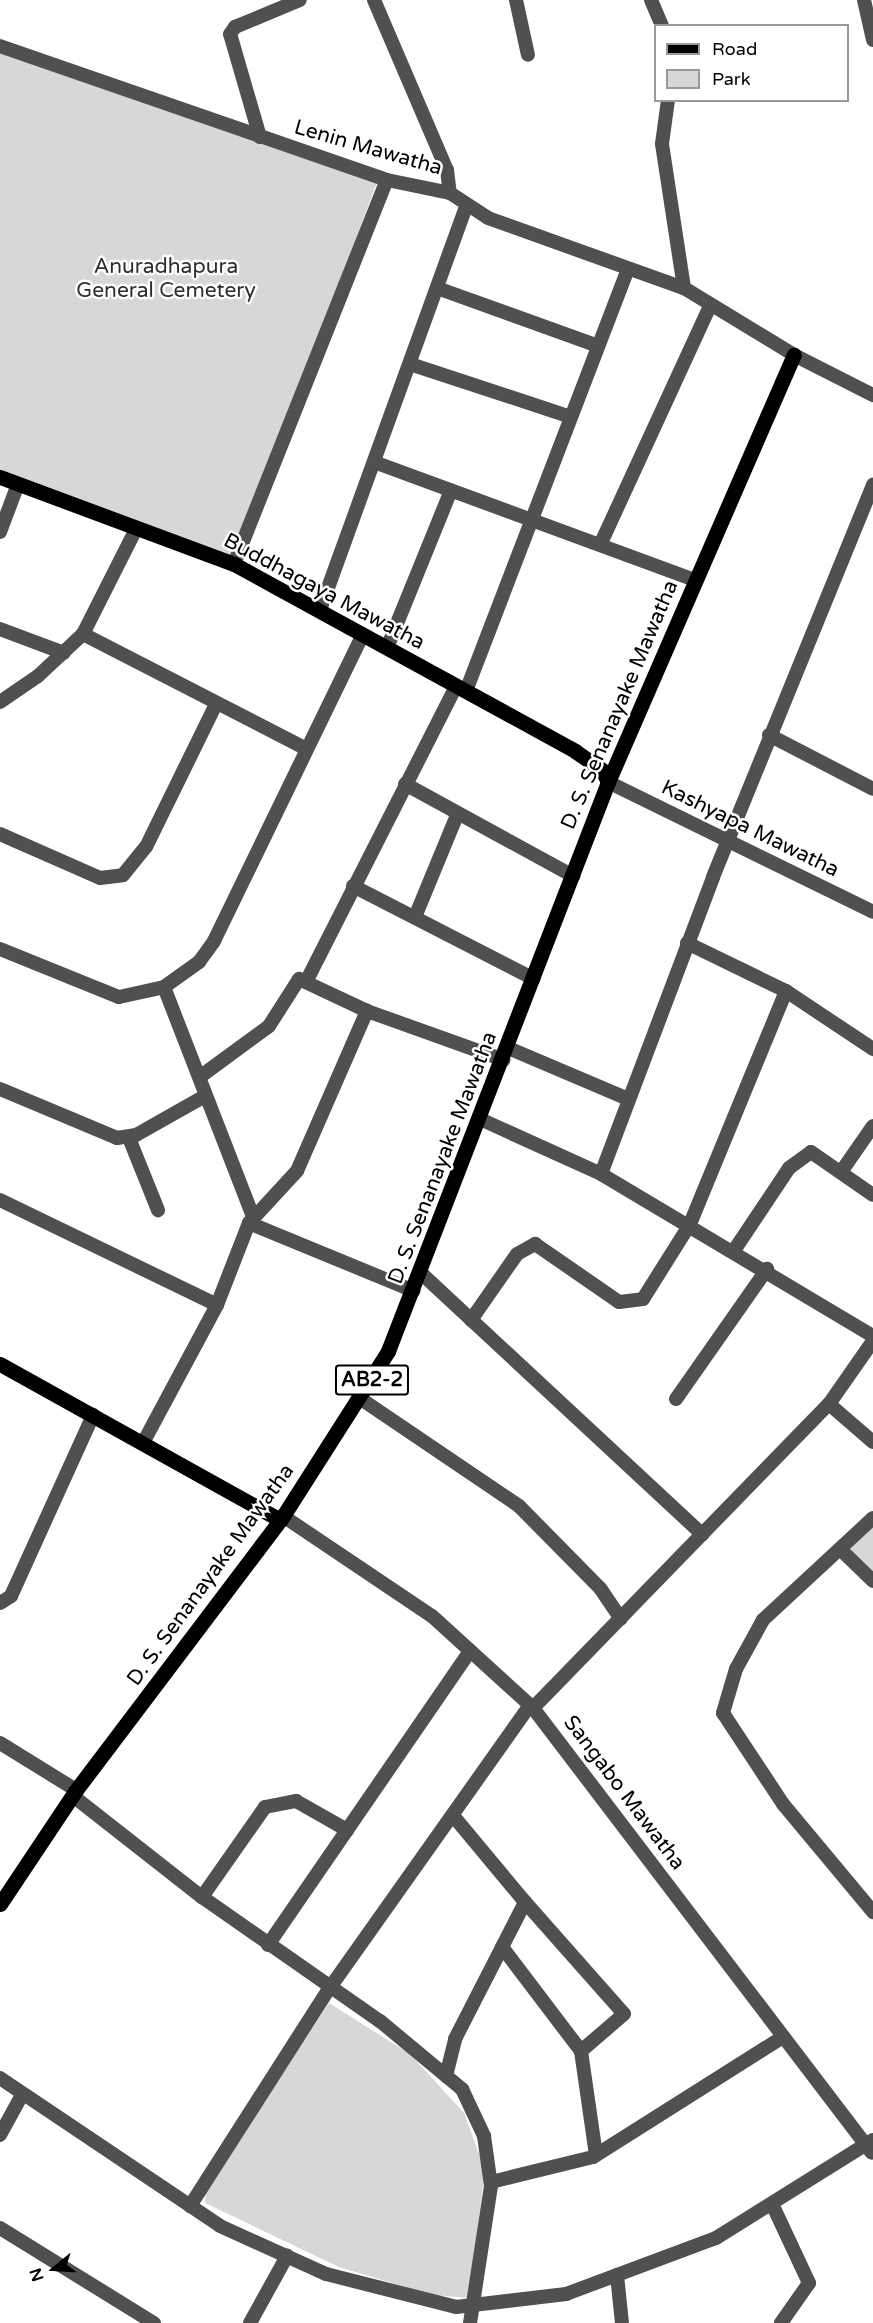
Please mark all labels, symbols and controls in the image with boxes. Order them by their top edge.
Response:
legend [654,24,849,102]
text: Road [712,38,757,60]
text: Park [712,68,750,90]
street label: Lenin Mawatha [291,115,445,181]
park label: Anuradhapura General Cemetery [76,254,256,304]
street label: Buddhagaya Mawatha [219,528,429,656]
street label: D. S. Senanayake Mawatha [556,577,684,833]
street label: Kashyapa Mawatha [657,775,843,883]
street label: D. S. Senanayake Mawatha [383,1028,503,1288]
road number: AB2-2 [334,1363,410,1397]
street label: D. S. Senanayake Mawatha [122,1459,300,1691]
street label: Sangabo Mawatha [558,1711,690,1875]
north arrow [24,2239,84,2299]
text: N [25,2265,48,2284]

